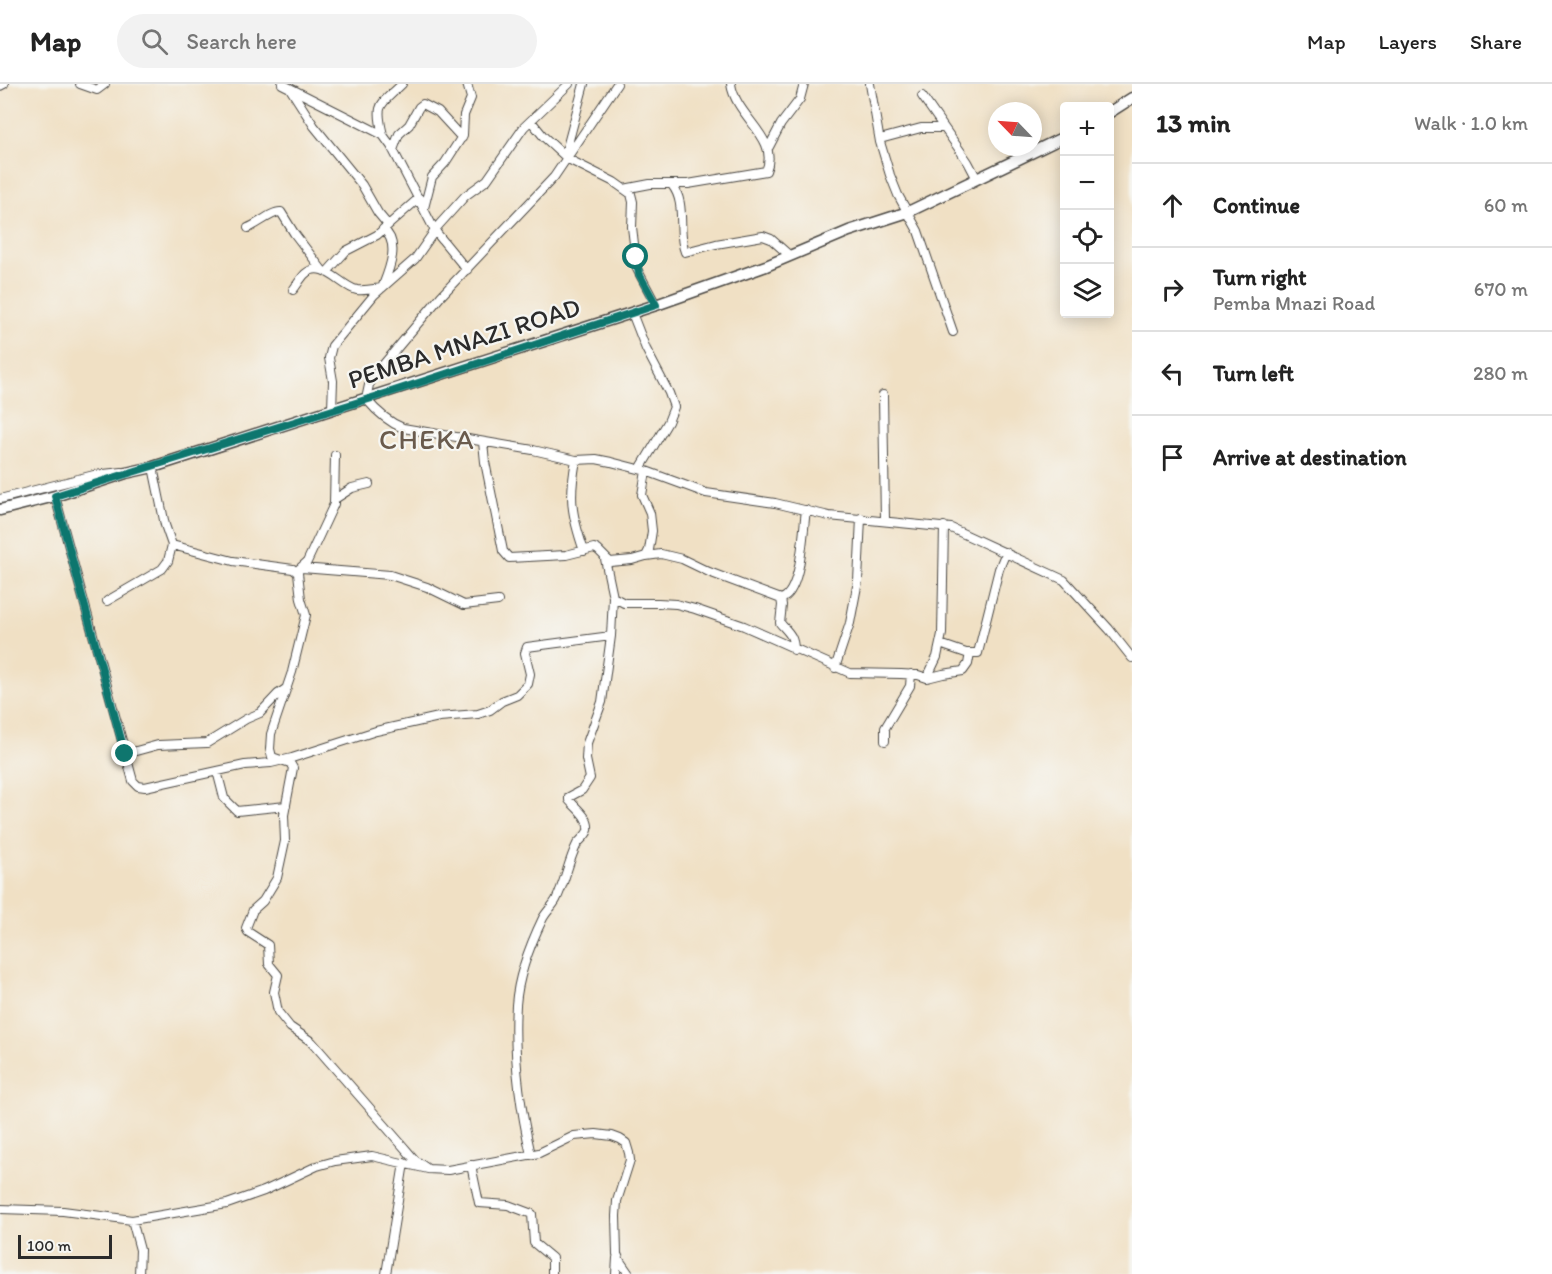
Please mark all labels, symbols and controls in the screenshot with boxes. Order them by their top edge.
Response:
search box [117,14,537,68]
text: Map [30,24,81,58]
icon: search [138,25,171,58]
text: Search here [186,28,297,55]
text: Map [1307,29,1346,54]
text: Layers [1379,29,1437,54]
text: Share [1470,29,1522,54]
north arrow [988,102,1042,156]
map controls [1060,102,1114,318]
button: + [1060,102,1114,156]
text: 13 min [1156,107,1230,139]
text: Walk · 1.0 km [1414,111,1528,135]
button: − [1060,156,1114,210]
icon: ahead [1156,189,1189,222]
text: Continue [1213,192,1300,219]
text: 60 m [1484,193,1528,217]
button: locate [1060,210,1114,264]
route start [622,243,648,269]
button: layers [1060,264,1114,318]
text: Turn right [1213,264,1307,291]
icon: right [1156,273,1189,306]
text: 670 m [1474,277,1528,301]
street label: PEMBA MNAZI ROAD [344,290,584,396]
text: Pemba Mnazi Road [1213,291,1375,315]
icon: left [1156,357,1189,390]
text: Turn left [1213,360,1294,387]
text: 280 m [1473,361,1528,385]
district label: CHEKA [379,422,475,456]
icon: arrive [1156,441,1189,474]
text: Arrive at destination [1213,444,1407,471]
route end [111,740,137,766]
scale bar [18,1232,112,1260]
text: 100 m [27,1236,71,1255]

